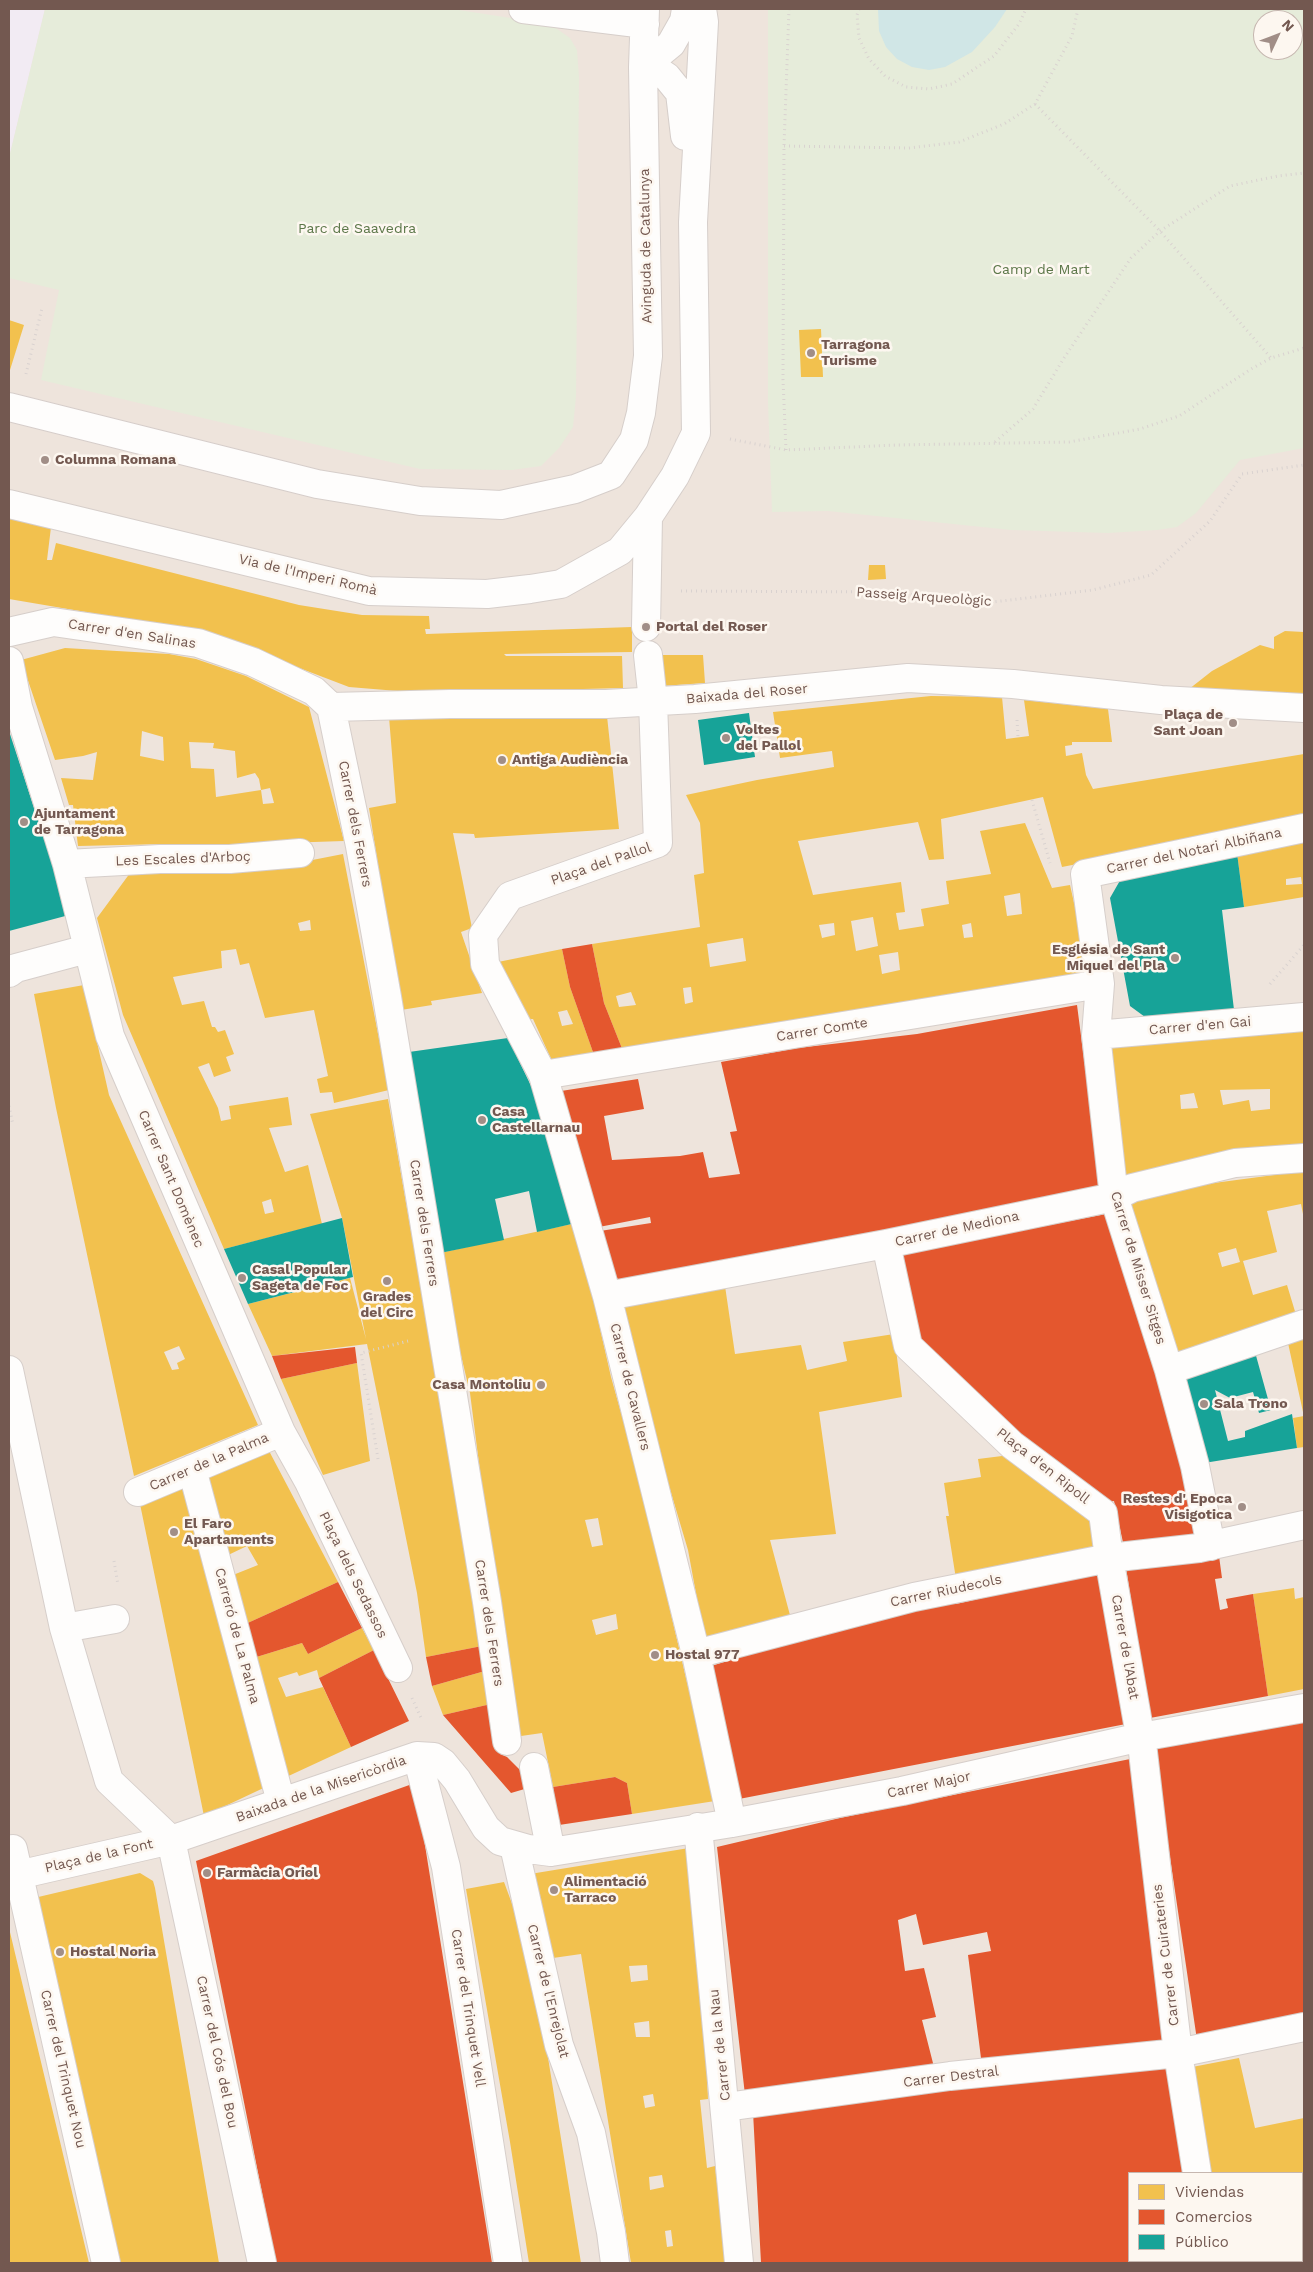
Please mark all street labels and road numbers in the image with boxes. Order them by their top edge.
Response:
street label: Avinguda de Catalunya [636,168,656,324]
street label: Via de l'Imperi Romà [237,551,379,599]
street label: Passeig Arqueològic [856,584,992,610]
street label: Carrer d'en Salinas [67,616,197,652]
street label: Baixada del Roser [685,680,809,708]
street label: Carrer dels Ferrers [334,759,376,889]
street label: Carrer del Notari Albiñana [1105,824,1283,878]
street label: Plaça del Pallol [549,839,653,889]
street label: Les Escales d'Arboç [115,848,251,870]
street label: Carrer d'en Gai [1148,1013,1252,1039]
street label: Carrer Comte [775,1014,869,1046]
street label: Carrer Sant Domènec [134,1108,208,1250]
street label: Carrer dels Ferrers [406,1158,442,1288]
street label: Carrer de Misser Sitges [1107,1189,1169,1347]
street label: Carrer de Mediona [893,1208,1021,1250]
street label: Carrer de Cavallers [606,1322,654,1452]
street label: Plaça d'en Ripoll [993,1425,1093,1507]
street label: Carrer de la Palma [147,1429,271,1495]
street label: Plaça dels Sedassos [315,1509,391,1641]
street label: Carrer dels Ferrers [471,1558,507,1688]
street label: Carreró de La Palma [211,1566,263,1706]
street label: Carrer Riudecols [889,1571,1003,1611]
street label: Carrer de l'Abat [1108,1593,1142,1701]
street label: Baixada de la Misericòrdia [234,1752,408,1826]
street label: Carrer Major [886,1768,972,1802]
street label: Plaça de la Font [43,1835,155,1877]
street label: Carrer de Cuirateries [1149,1883,1183,2027]
street label: Carrer de l'Enrejolat [523,1922,573,2060]
street label: Carrer del Trinquet Vell [447,1928,489,2088]
street label: Carrer del Cós del Bou [193,1974,241,2130]
street label: Carrer del Trinquet Nou [37,1988,89,2150]
street label: Carrer de la Nau [706,1988,734,2102]
street label: Carrer Destral [902,2063,1000,2091]

